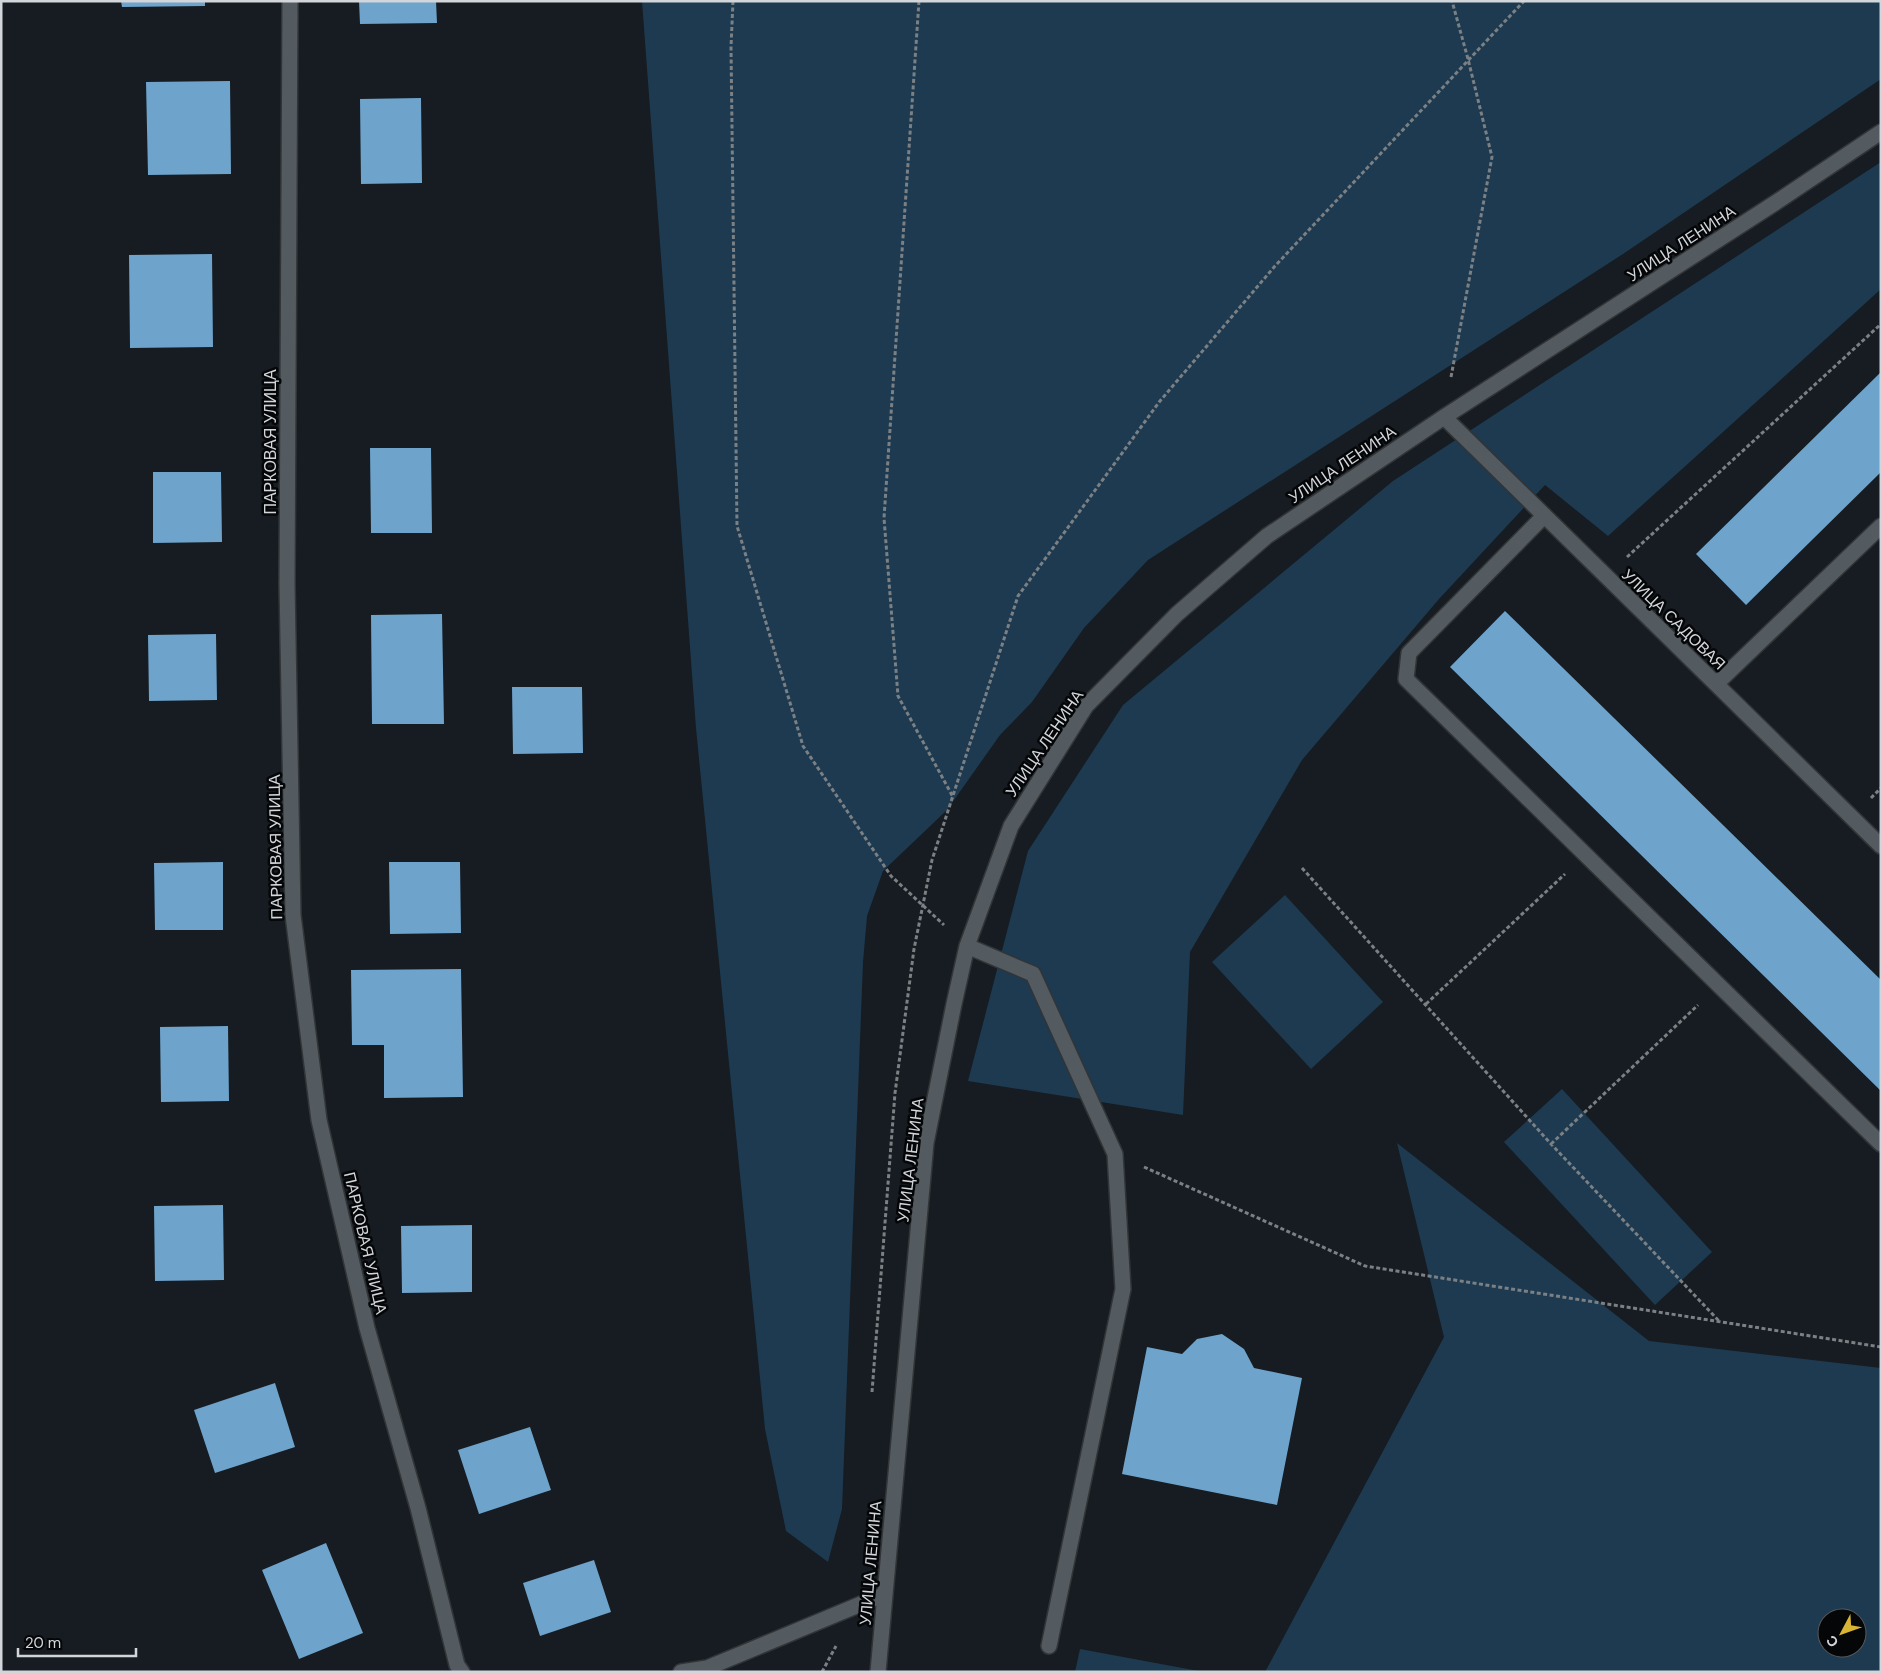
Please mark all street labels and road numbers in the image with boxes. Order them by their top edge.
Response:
street label: УЛИЦА ЛЕНИНА [1623,200,1740,286]
street label: ПАРКОВАЯ УЛИЦА [260,369,281,515]
street label: УЛИЦА ЛЕНИНА [1285,421,1400,508]
street label: УЛИЦА САДОВАЯ [1617,564,1730,674]
street label: УЛИЦА ЛЕНИНА [1001,685,1088,801]
street label: ПАРКОВАЯ УЛИЦА [264,774,287,920]
street label: УЛИЦА ЛЕНИНА [892,1097,929,1223]
street label: ПАРКОВАЯ УЛИЦА [339,1170,392,1317]
street label: УЛИЦА ЛЕНИНА [855,1500,886,1626]

